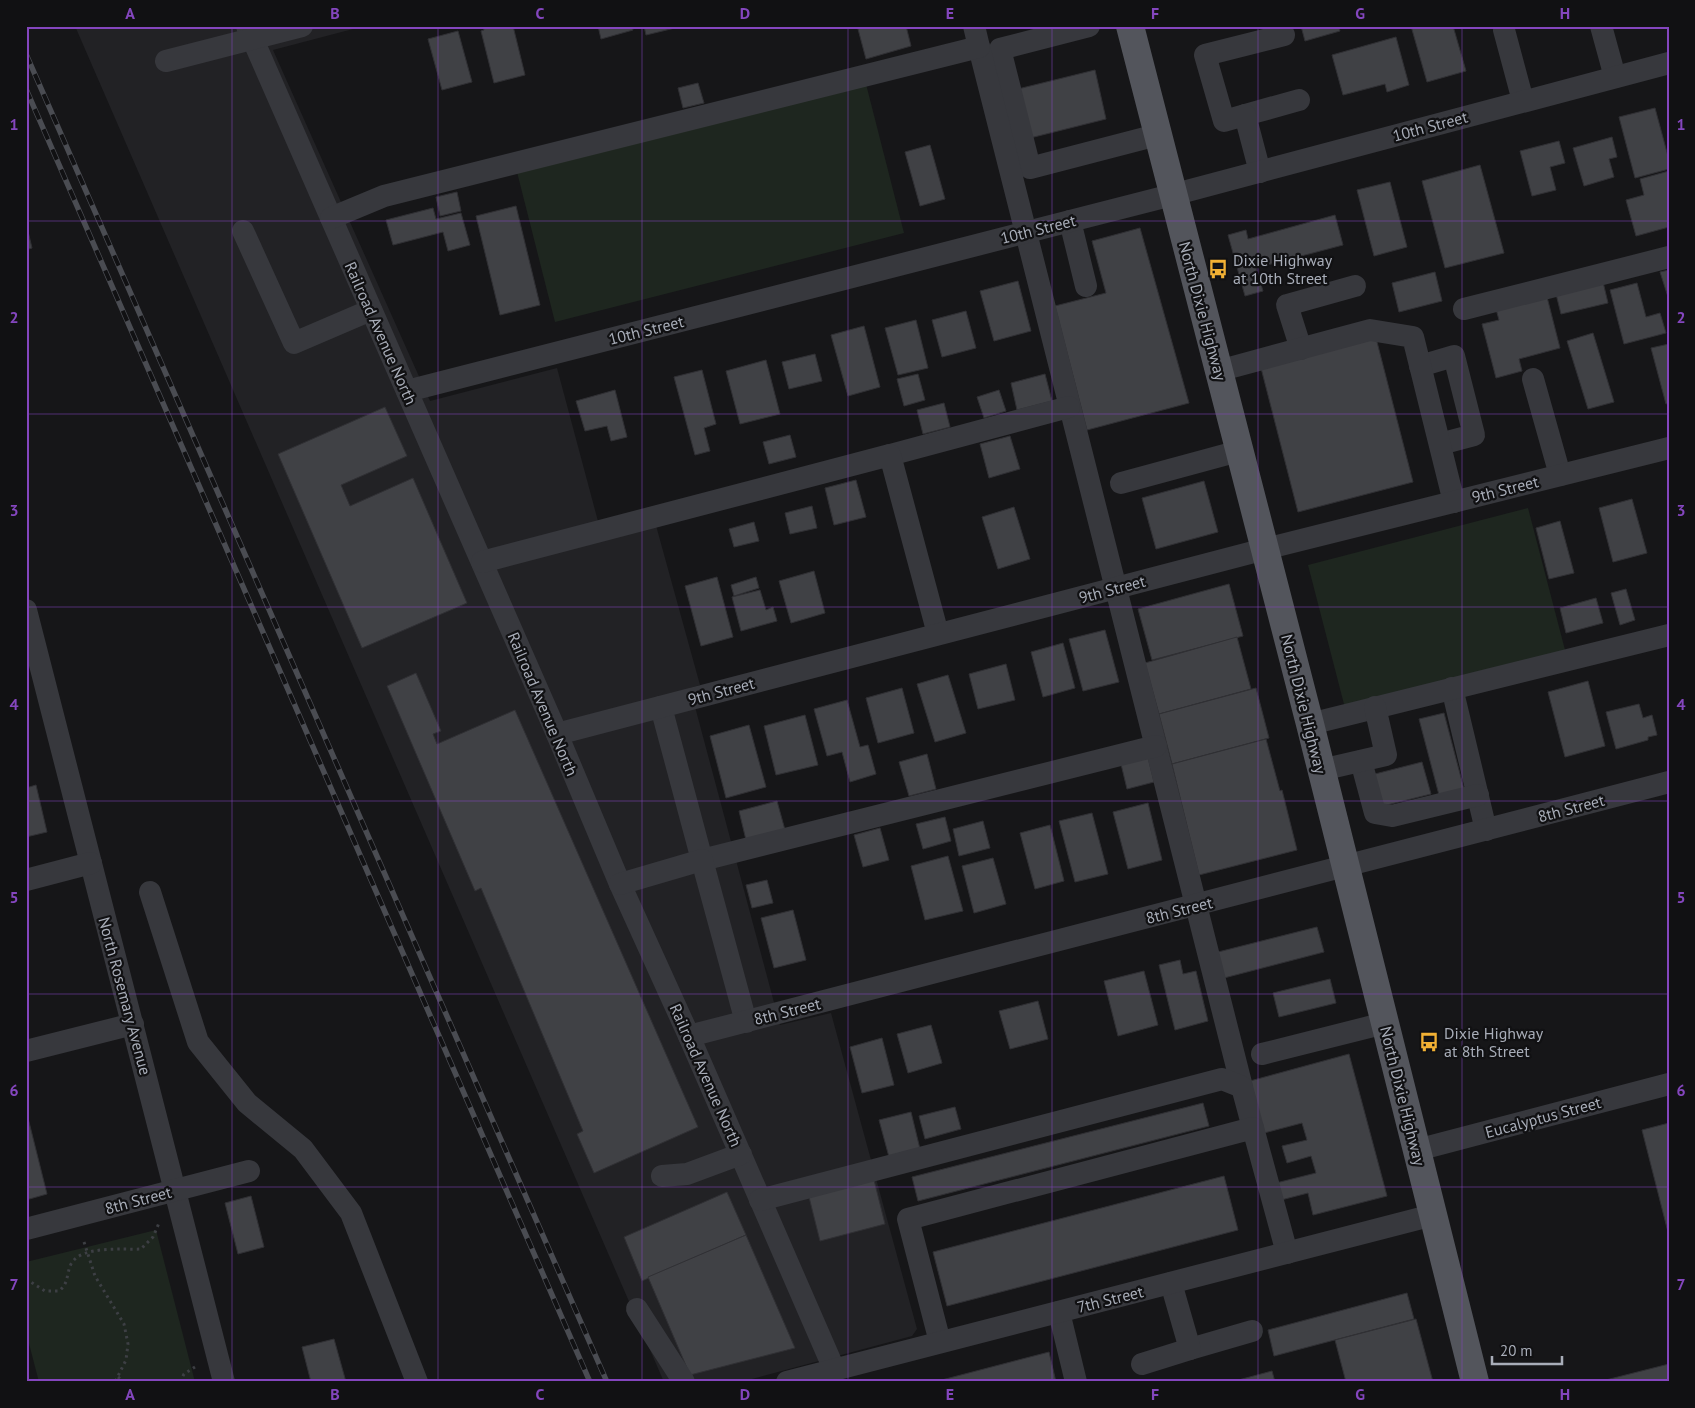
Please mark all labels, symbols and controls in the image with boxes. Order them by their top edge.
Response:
text: A [125,3,135,23]
text: B [330,3,340,23]
text: C [536,3,545,23]
text: D [740,3,750,23]
text: E [946,3,954,23]
text: F [1151,3,1159,23]
text: G [1355,3,1365,23]
text: H [1560,3,1570,23]
street label: 10th Street [1390,106,1470,146]
text: 1 [9,114,19,134]
text: 1 [1676,114,1686,134]
street label: 10th Street [998,210,1078,248]
street label: North Dixie Highway [1175,239,1231,383]
place label: Dixie Highway at 10th Street [1233,250,1333,288]
street label: Railroad Avenue North [340,258,422,408]
bus stop icon: Dixie Highway at 10th Street [1207,258,1229,280]
text: 2 [9,307,19,327]
text: 2 [1676,307,1686,327]
street label: 10th Street [606,311,686,349]
street label: 9th Street [1470,471,1541,507]
text: 3 [9,500,19,520]
text: 3 [1676,500,1686,520]
street label: 9th Street [1077,570,1148,607]
street label: Railroad Avenue North [504,629,582,779]
street label: North Dixie Highway [1277,632,1331,776]
street label: 9th Street [686,672,757,709]
text: 4 [9,694,19,714]
text: 4 [1676,694,1686,714]
street label: 8th Street [1536,789,1607,826]
text: 5 [9,887,19,907]
text: 5 [1676,887,1686,907]
street label: 8th Street [1144,892,1215,928]
street label: North Rosemary Avenue [94,915,156,1077]
street label: 8th Street [752,993,823,1029]
street label: Railroad Avenue North [665,1000,747,1150]
place label: Dixie Highway at 8th Street [1444,1023,1544,1061]
street label: North Dixie Highway [1376,1024,1430,1168]
bus stop icon: Dixie Highway at 8th Street [1418,1031,1440,1053]
text: 6 [9,1080,19,1100]
text: 6 [1676,1080,1686,1100]
street label: Eucalyptus Street [1483,1092,1604,1142]
street label: 8th Street [103,1181,174,1218]
text: 7 [9,1274,19,1294]
text: 7 [1676,1274,1686,1294]
street label: 7th Street [1075,1281,1146,1317]
scale bar [1492,1333,1562,1365]
text: 20 m [1500,1341,1533,1360]
text: A [125,1384,135,1404]
text: B [330,1384,340,1404]
text: C [536,1384,545,1404]
text: D [740,1384,750,1404]
text: E [946,1384,954,1404]
text: F [1151,1384,1159,1404]
text: G [1355,1384,1365,1404]
text: H [1560,1384,1570,1404]

